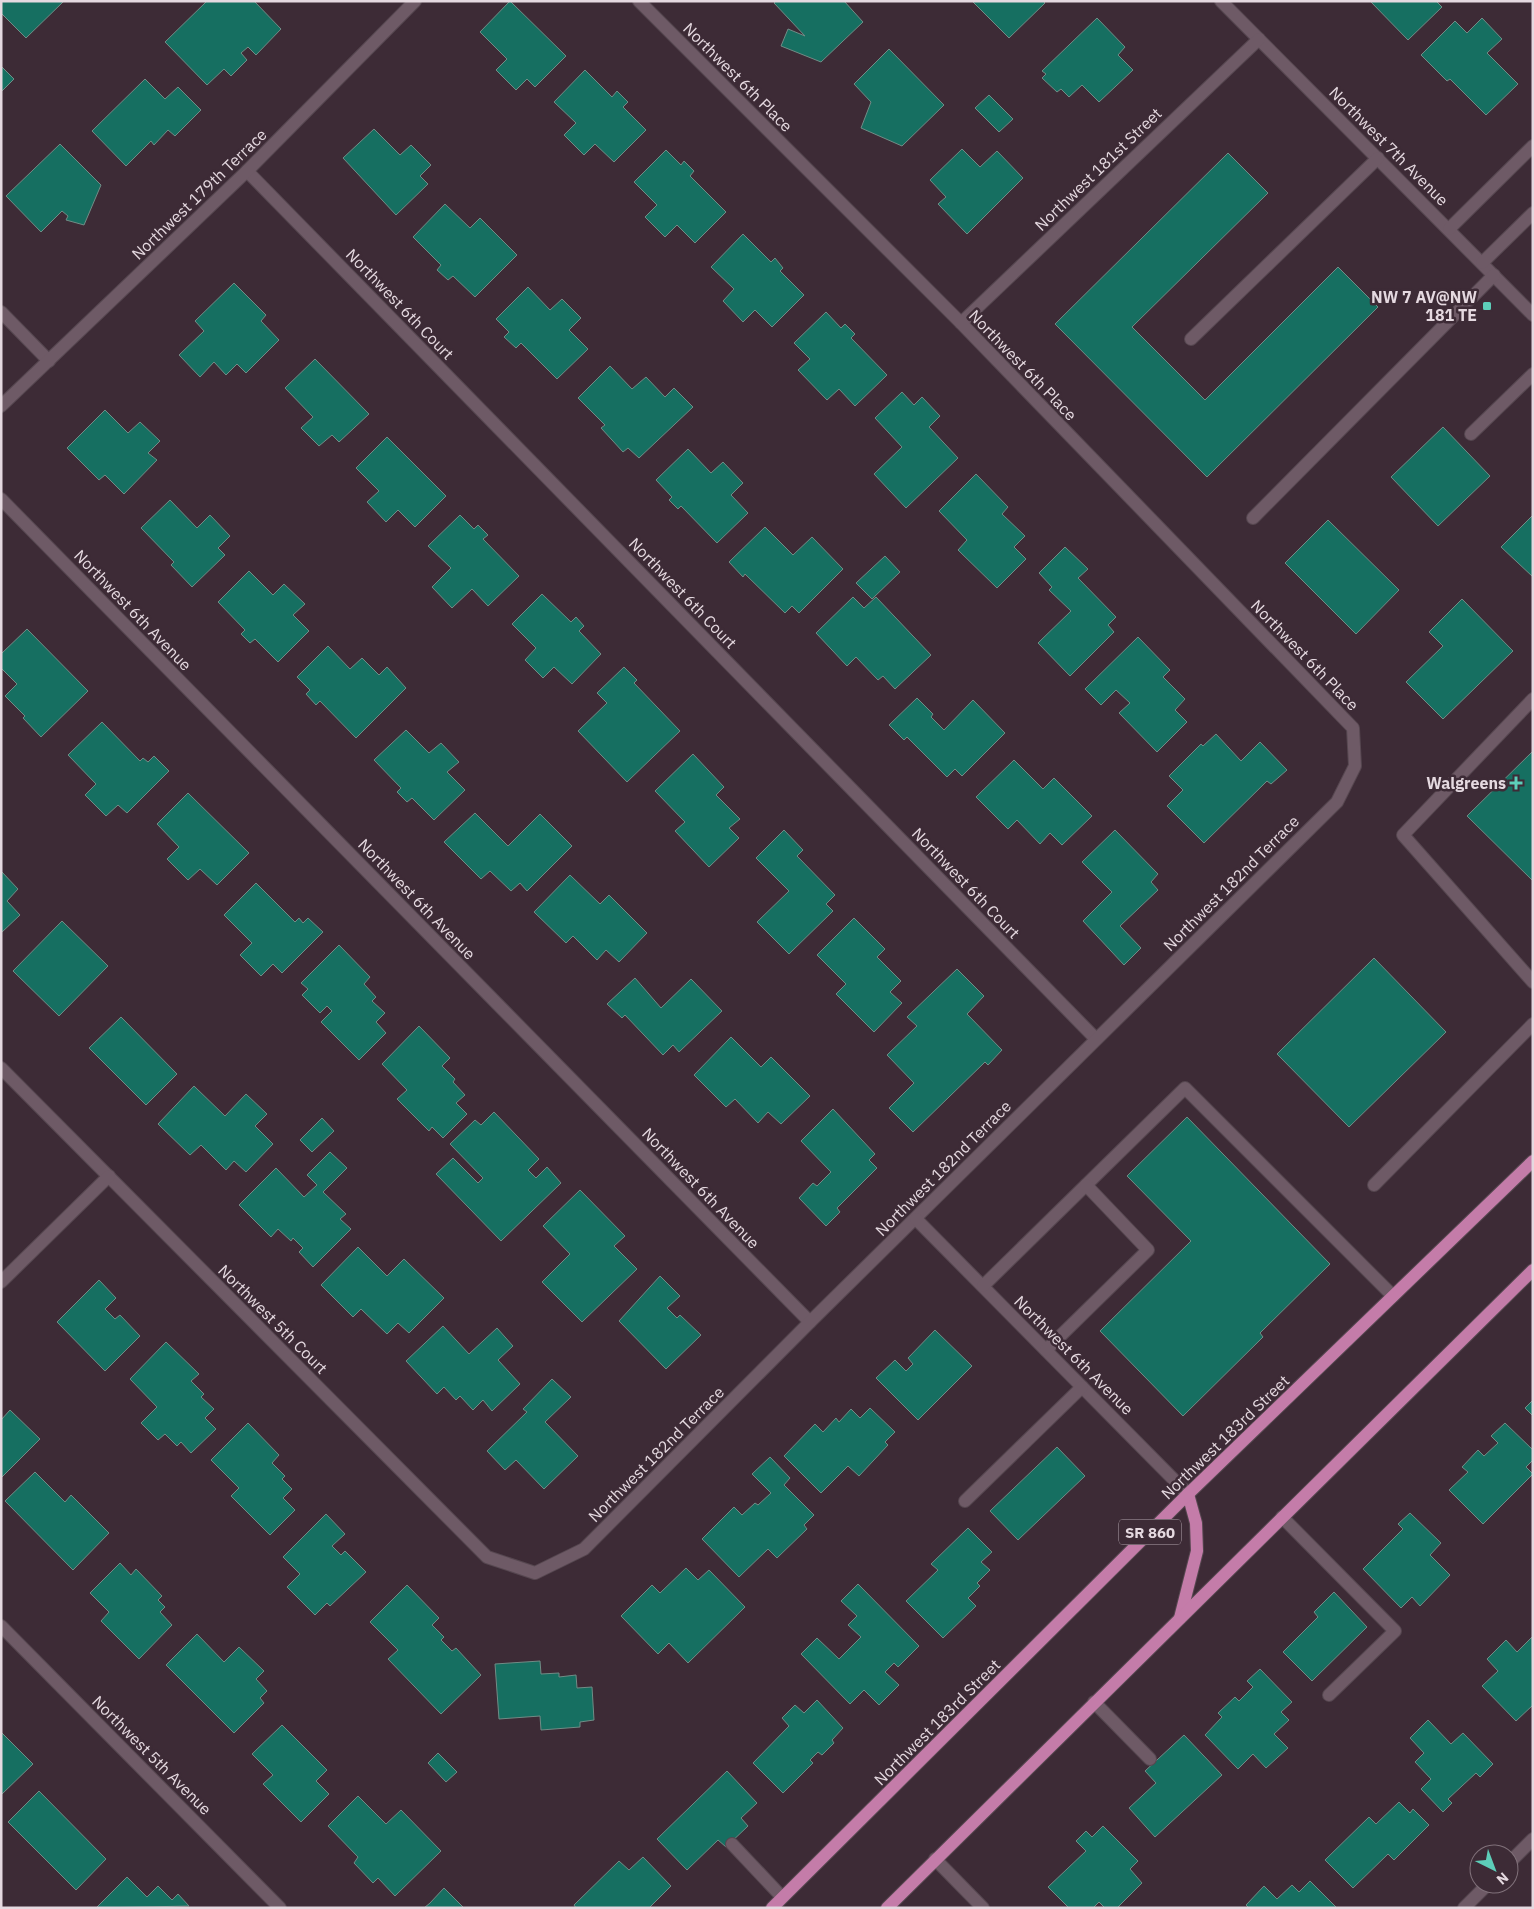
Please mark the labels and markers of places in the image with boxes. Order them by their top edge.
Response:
place label: NW 7 AV@NW 181 TE [1371,287,1477,325]
marker: NW 7 AV@NW 181 TE [1481,300,1493,312]
place label: Walgreens [1426,773,1506,793]
marker: Walgreens [1510,777,1522,789]

